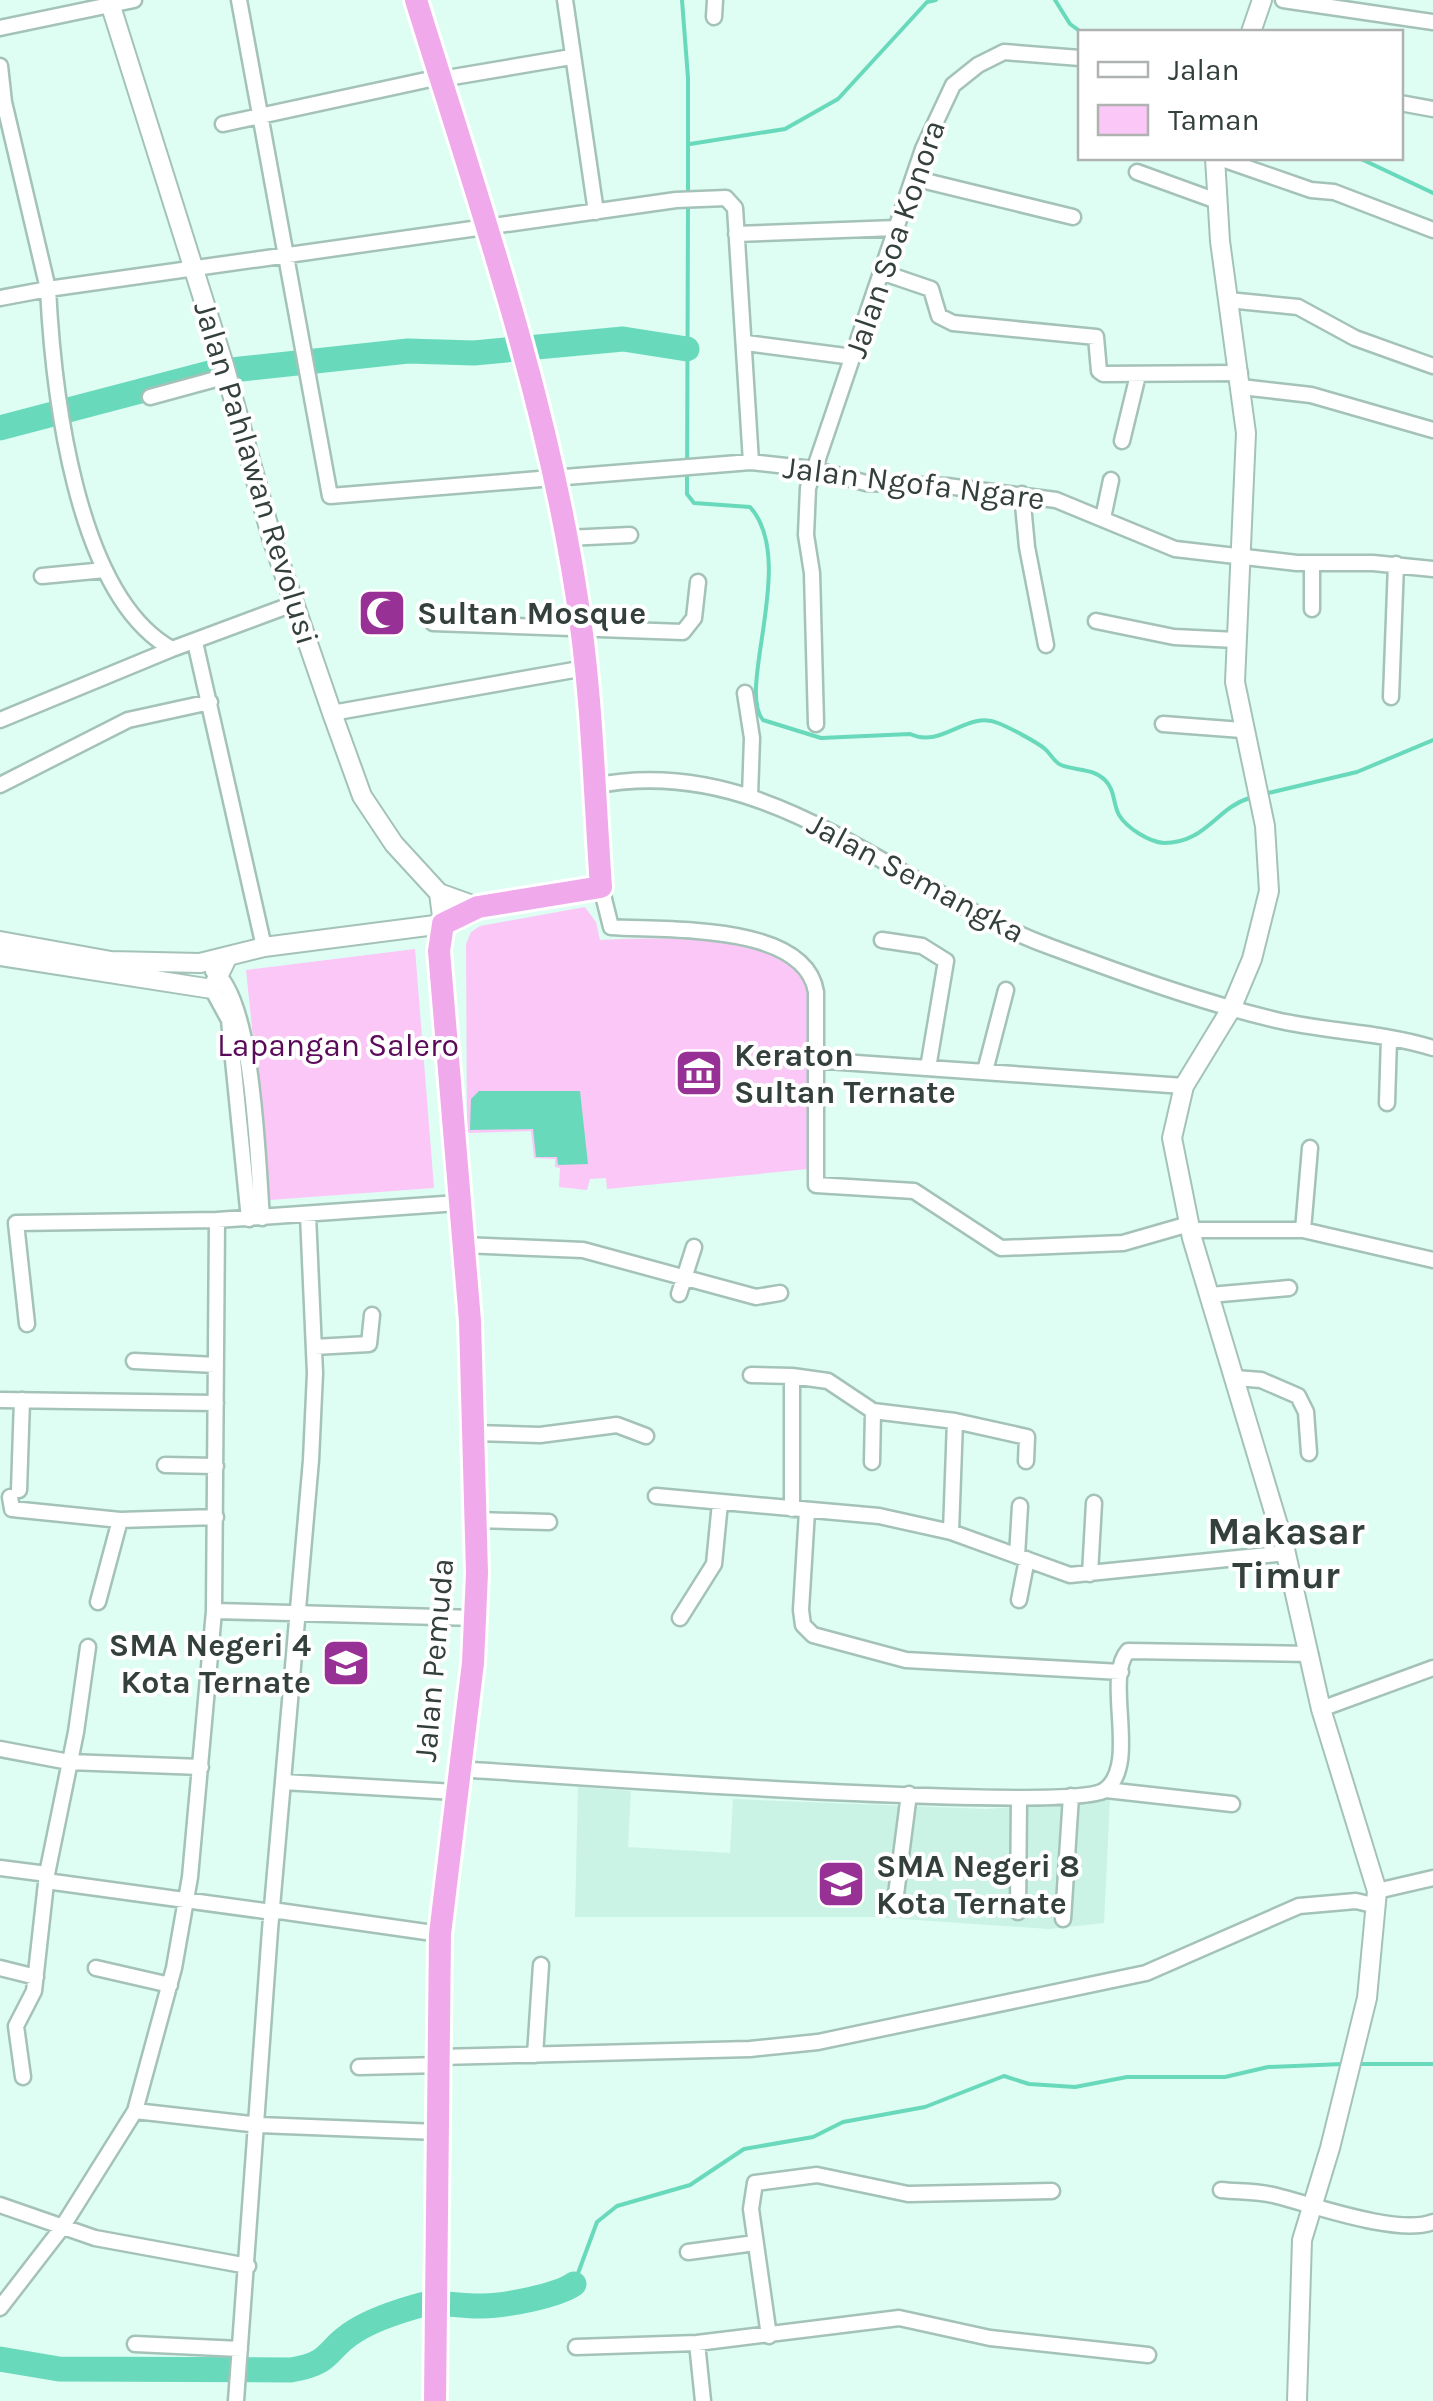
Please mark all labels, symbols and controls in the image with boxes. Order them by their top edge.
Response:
legend [1078,30,1403,160]
text: Jalan [1168,52,1240,88]
text: Taman [1168,102,1260,138]
street label: Jalan Soa Konora [837,115,953,363]
street label: Jalan Pahlawan Revolusi [186,297,326,649]
street label: Jalan Ngofa Ngare [781,449,1047,517]
mosque icon: Sultan Mosque [356,587,408,639]
place label: Sultan Mosque [417,595,646,632]
street label: Jalan Semangka [801,805,1031,951]
park label: Lapangan Salero [217,1027,459,1064]
place label: Keraton Sultan Ternate [734,1037,956,1111]
museum icon: Keraton Sultan Ternate [673,1047,725,1099]
district label: Makasar Timur [1207,1509,1365,1598]
street label: Jalan Pemuda [407,1557,461,1763]
place label: SMA Negeri 4 Kota Ternate [109,1627,311,1701]
school or university icon: SMA Negeri 4 Kota Ternate [320,1637,372,1689]
place label: SMA Negeri 8 Kota Ternate [876,1848,1080,1922]
school or university icon: SMA Negeri 8 Kota Ternate [815,1858,867,1910]

